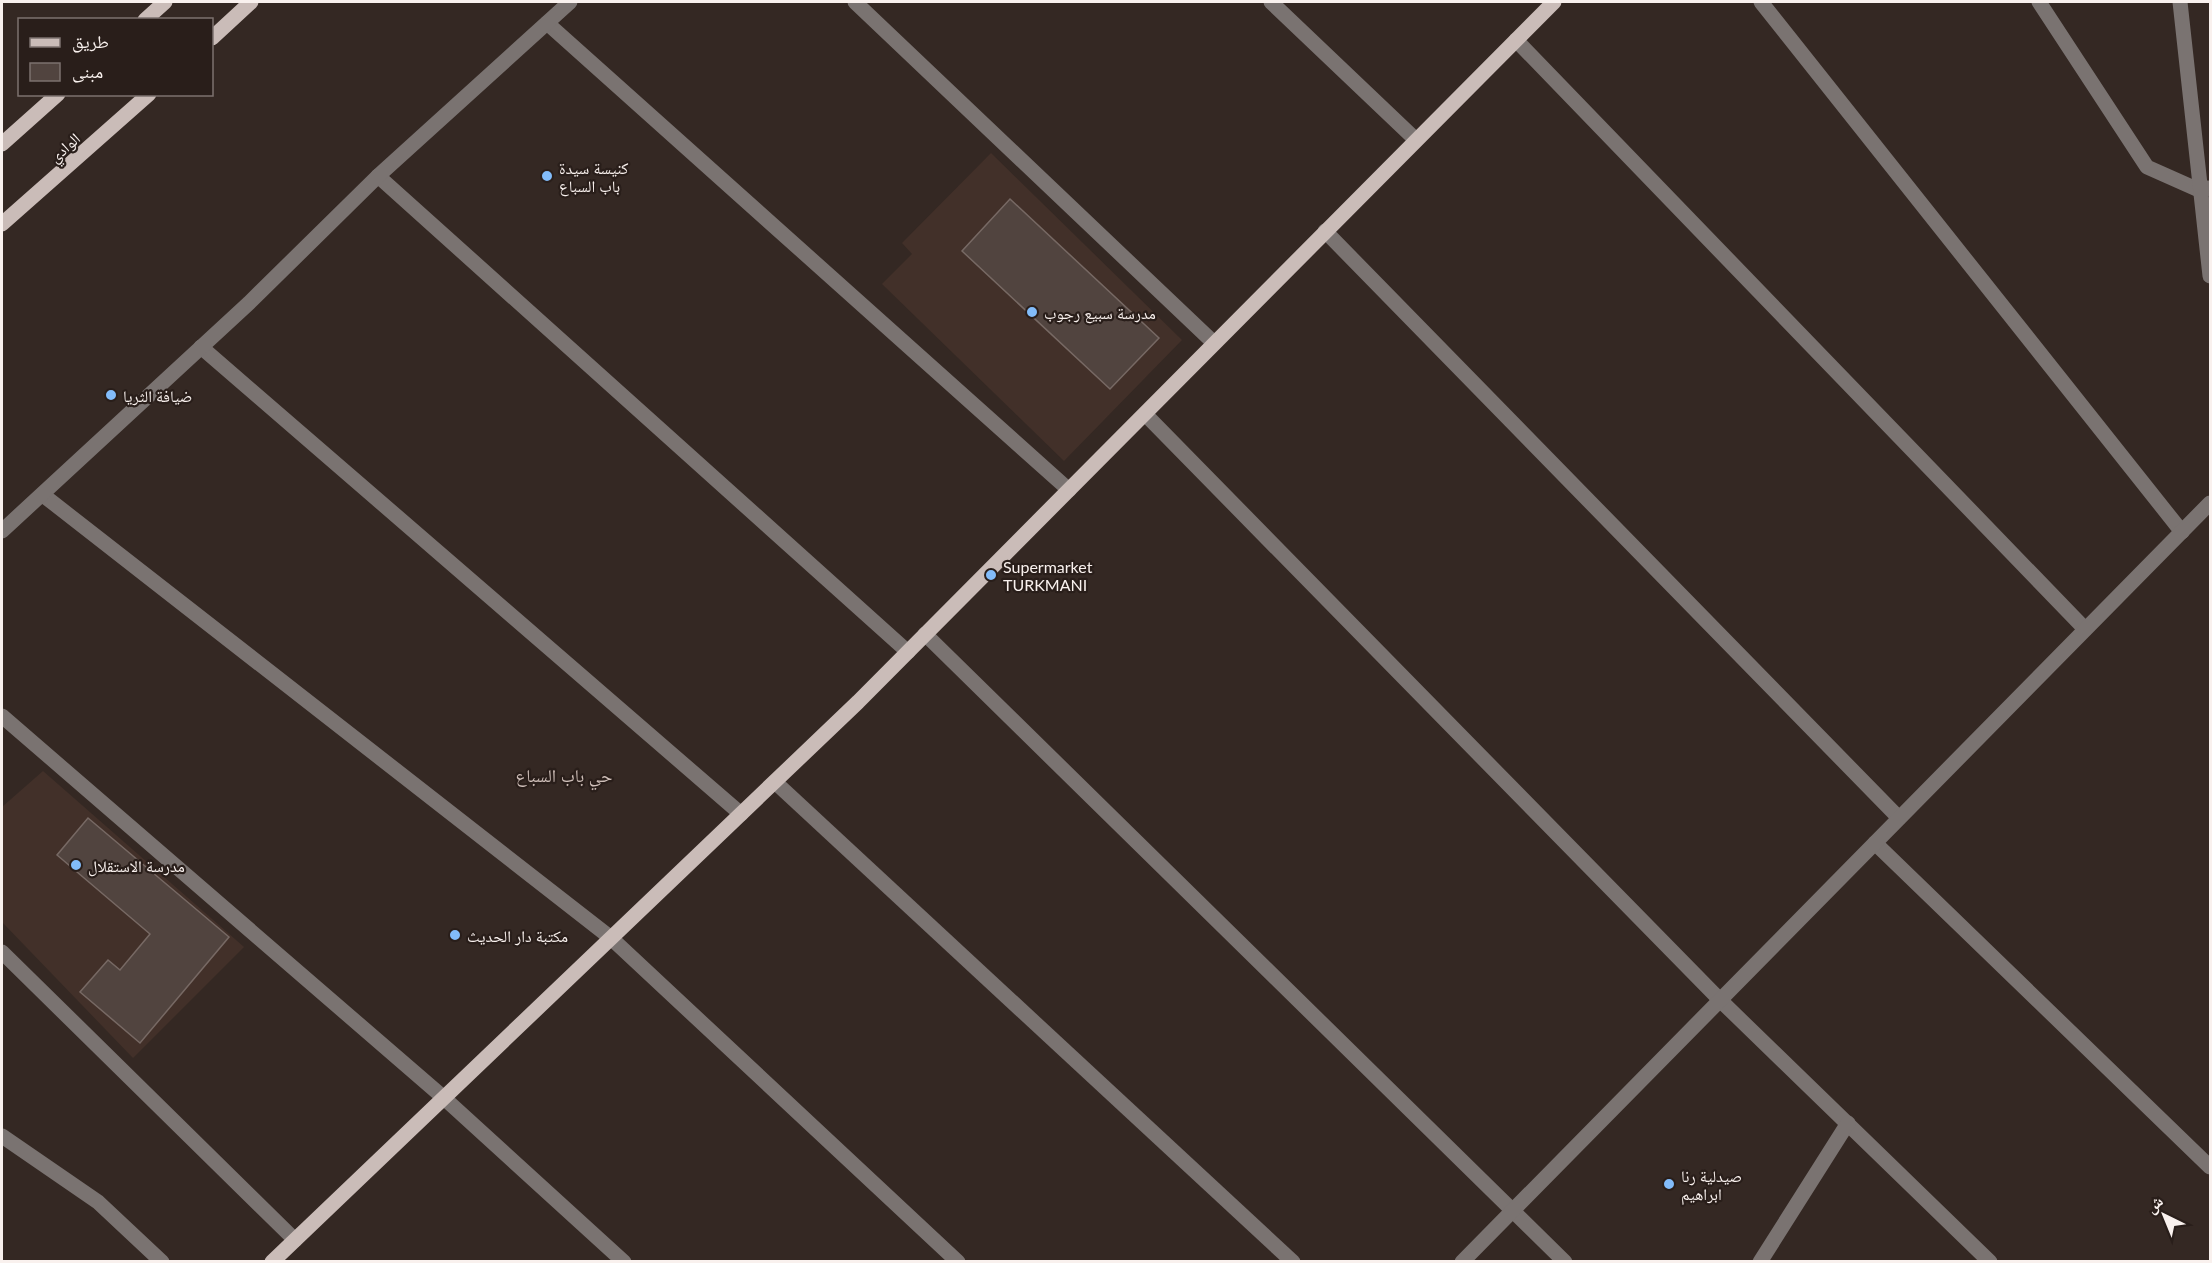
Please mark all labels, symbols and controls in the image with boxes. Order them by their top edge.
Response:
legend [18,18,213,96]
text: طريق [72,30,109,53]
text: مبنى [72,60,103,83]
street label: الوادي [45,128,86,169]
place label: كنيسة سيدة باب السباع [559,158,629,197]
marker: كنيسة سيدة باب السباع [540,169,554,183]
place label: مدرسة سبيع رجوب [1044,303,1156,324]
marker: مدرسة سبيع رجوب [1025,305,1039,319]
place label: ضيافة الثريا [123,386,192,406]
marker: ضيافة الثريا [104,388,118,402]
place label: Supermarket TURKMANI [1003,557,1093,594]
marker: Supermarket TURKMANI [984,568,998,582]
district label: حي باب السباع [515,764,613,791]
place label: مدرسة الاستقلال [88,856,185,877]
marker: مدرسة الاستقلال [69,858,83,872]
place label: مكتبة دار الحديث [467,926,568,946]
marker: مكتبة دار الحديث [448,928,462,942]
place label: صيدلية رنا ابراهيم [1681,1166,1742,1205]
marker: صيدلية رنا ابراهيم [1662,1177,1676,1191]
north arrow [2134,1185,2194,1245]
text: ش [2141,1191,2167,1217]

